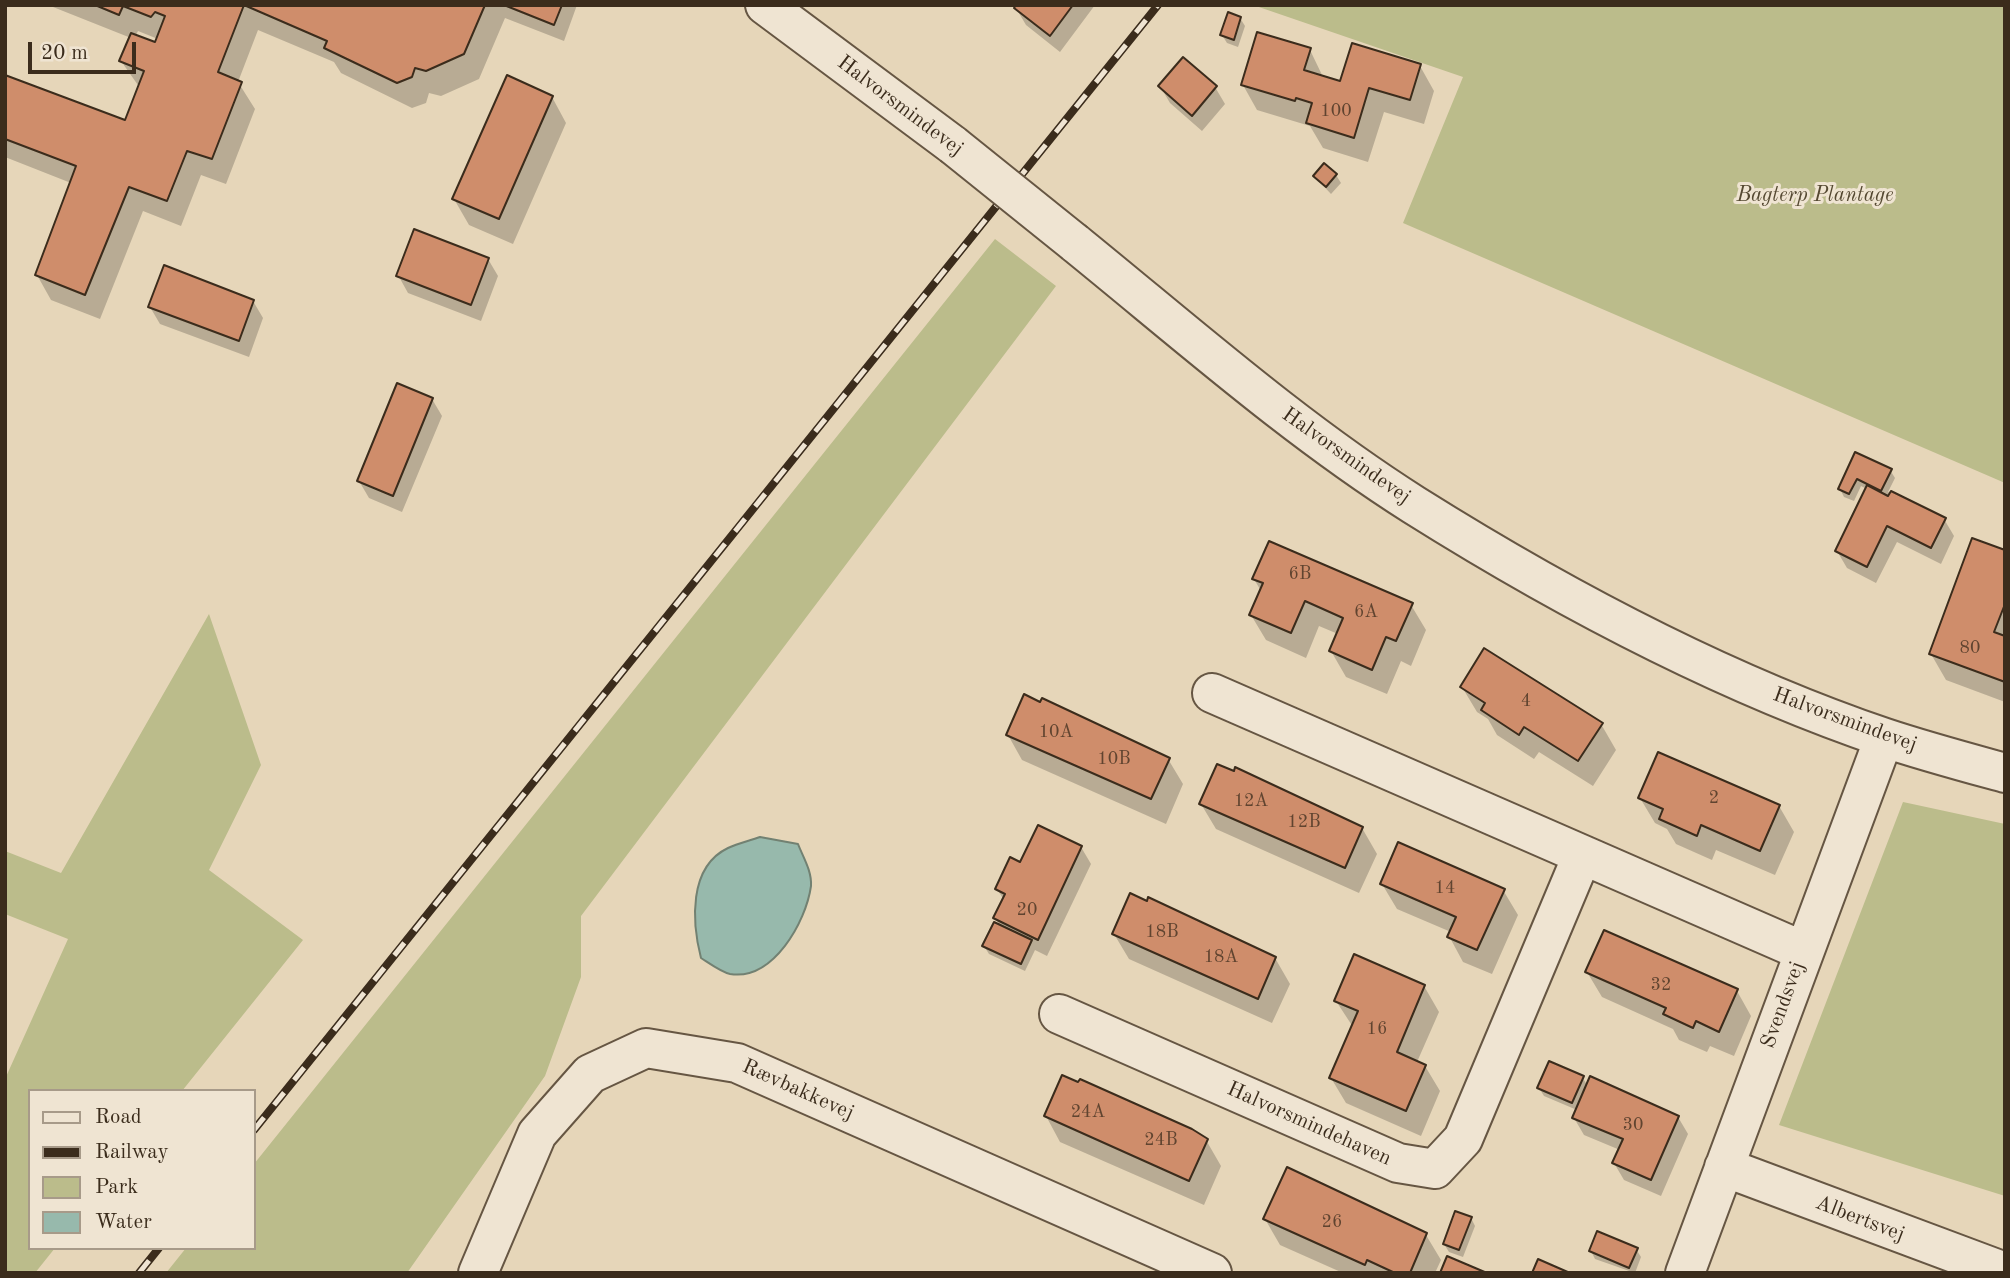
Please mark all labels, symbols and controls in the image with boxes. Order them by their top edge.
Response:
scale bar [32,28,140,72]
text: 20 m [41,43,88,64]
street label: Halvorsmindevej [832,50,968,162]
house number: 100 [1320,100,1352,122]
park label: Bagterp Plantage [1736,182,1894,208]
street label: Halvorsmindevej [1277,402,1415,510]
house number: 6B [1289,563,1311,585]
house number: 6A [1354,601,1378,623]
house number: 80 [1960,637,1980,659]
street label: Halvorsmindevej [1769,682,1921,758]
house number: 4 [1521,690,1531,712]
house number: 10A [1039,721,1073,743]
house number: 10B [1097,748,1131,770]
house number: 2 [1709,787,1719,809]
house number: 12A [1234,790,1268,812]
house number: 12B [1287,811,1321,833]
house number: 14 [1435,877,1455,899]
house number: 20 [1017,899,1037,921]
house number: 18B [1145,921,1179,943]
house number: 18A [1204,946,1238,968]
street label: Svendsvej [1756,958,1810,1052]
house number: 32 [1651,974,1671,996]
house number: 16 [1367,1018,1387,1040]
street label: Rævbakkevej [738,1054,858,1126]
street label: Halvorsmindehaven [1223,1076,1395,1172]
legend [28,1089,256,1250]
house number: 24A [1071,1101,1105,1123]
text: Road [95,1107,142,1128]
house number: 30 [1623,1114,1643,1136]
house number: 24B [1144,1129,1178,1151]
text: Railway [95,1142,169,1163]
text: Park [95,1177,138,1198]
street label: Albertsvej [1812,1190,1908,1248]
house number: 26 [1322,1211,1342,1233]
text: Water [95,1212,152,1233]

